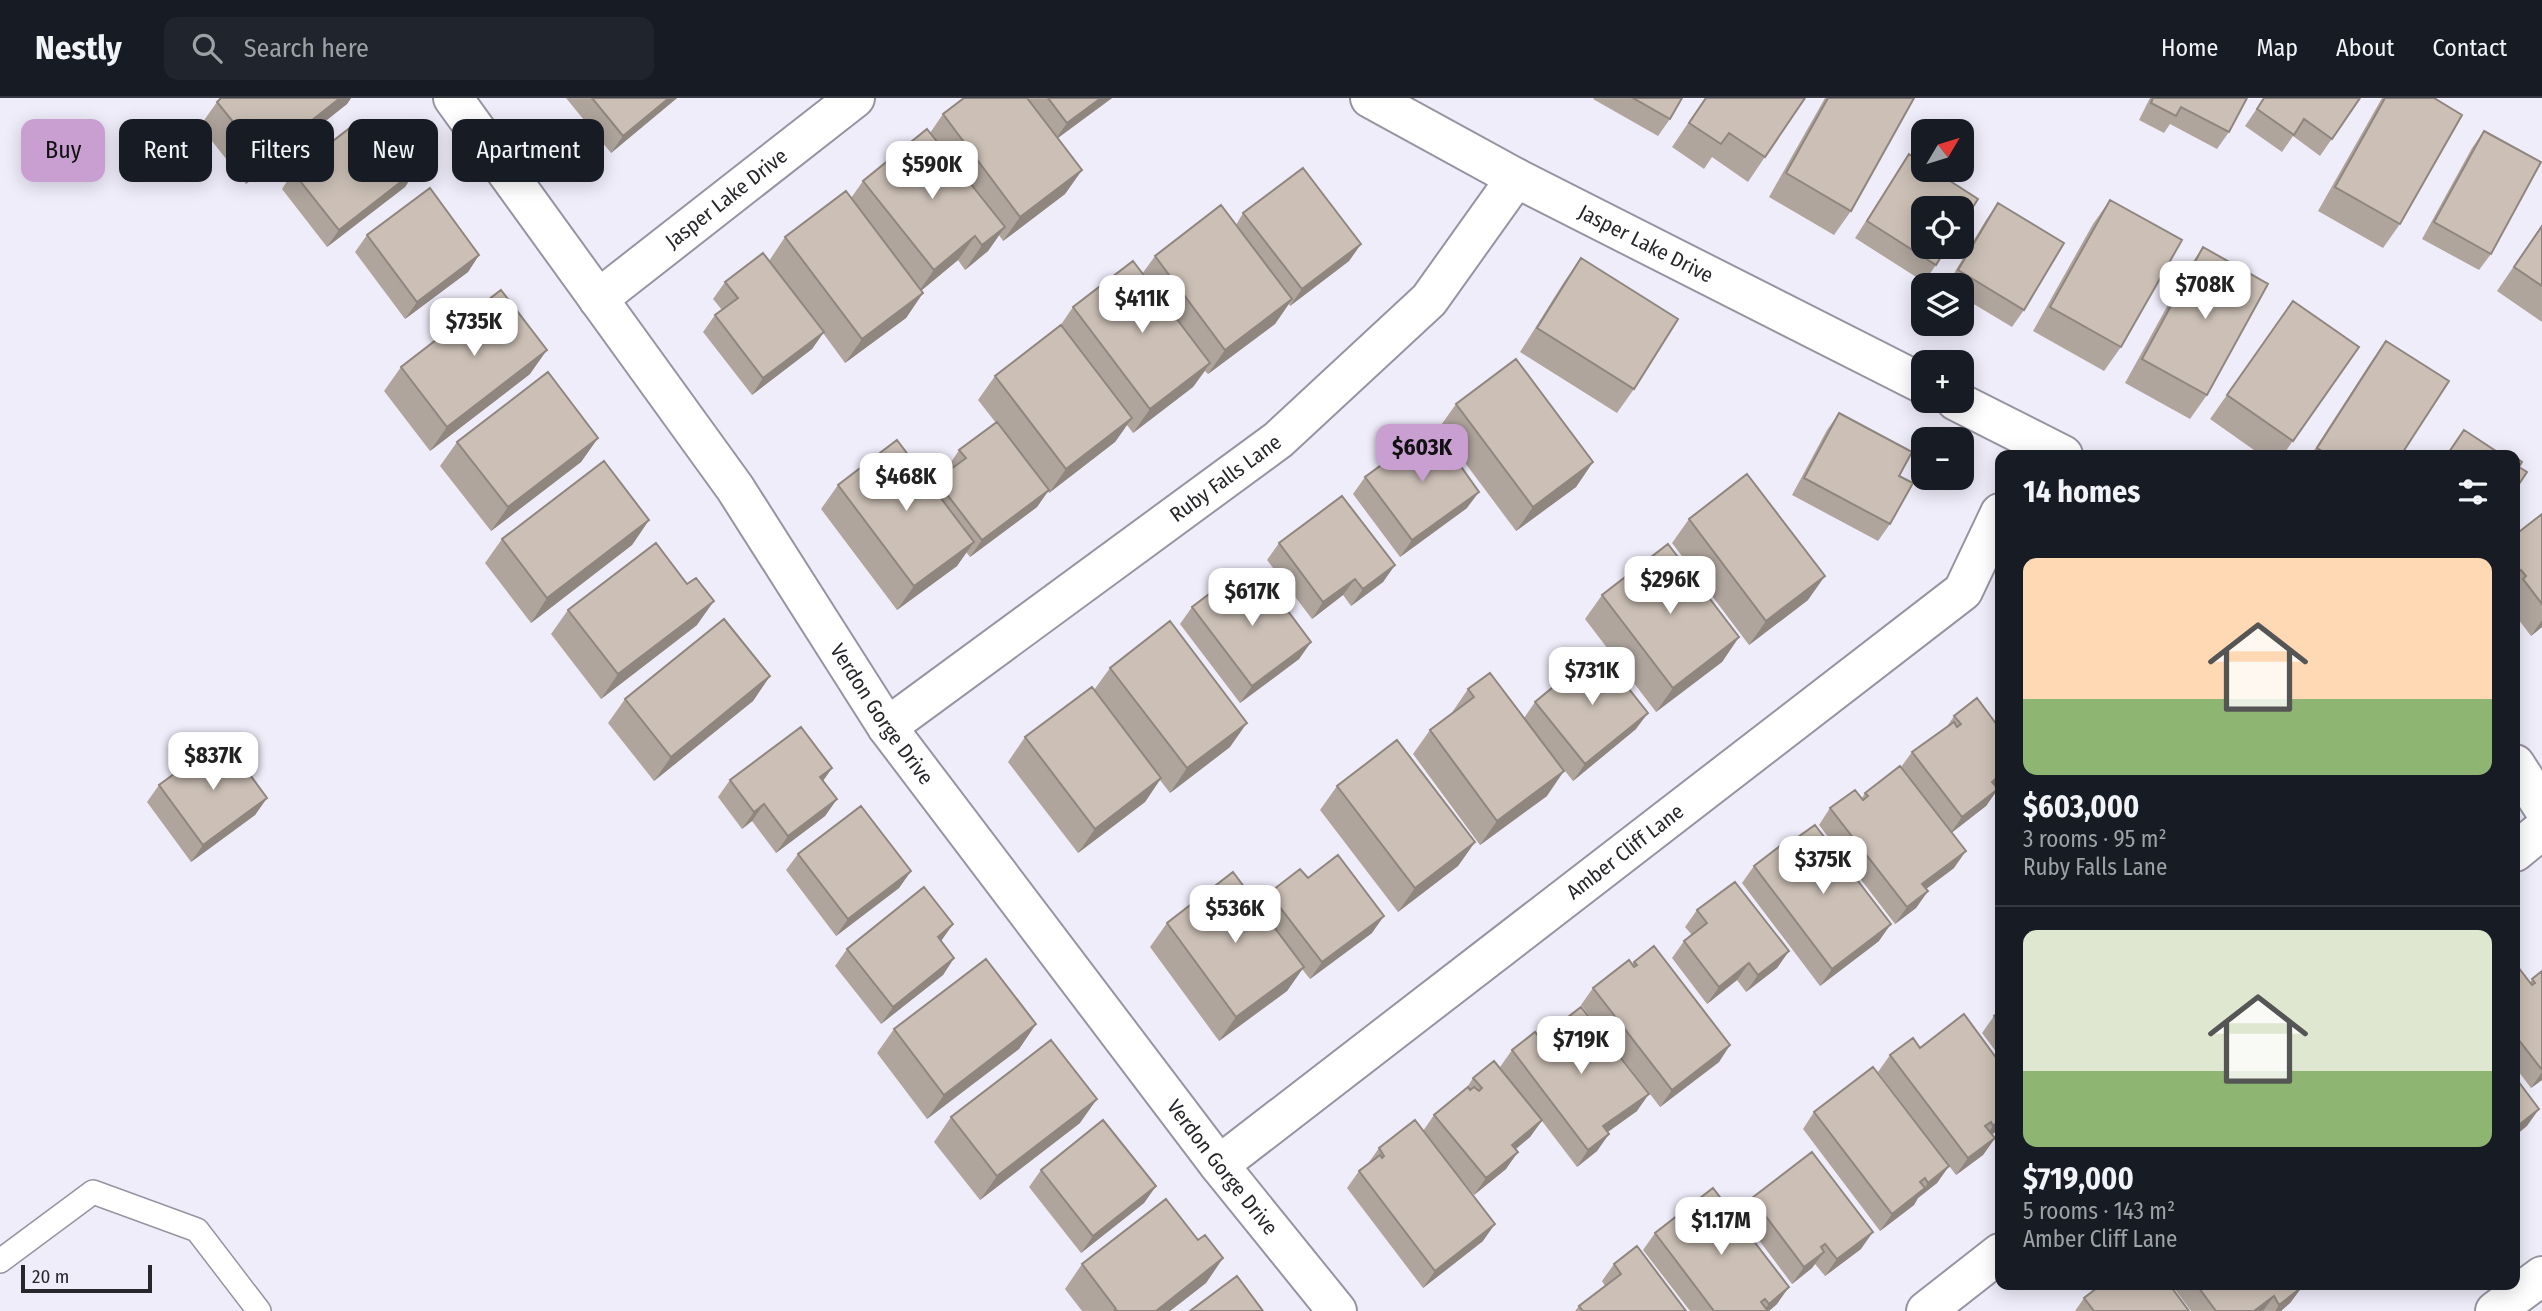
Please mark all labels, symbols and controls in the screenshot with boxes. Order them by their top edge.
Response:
search box [164,17,654,80]
text: Nestly [35,28,122,68]
icon: search [188,29,226,67]
text: Search here [244,33,369,64]
text: Home [2161,34,2218,62]
text: Map [2256,34,2298,62]
text: About [2336,34,2394,62]
text: Contact [2432,34,2507,62]
chip: Buy [21,119,105,182]
chip: Rent [119,119,212,182]
chip: Filters [226,119,334,182]
chip: New [348,119,438,182]
chip: Apartment [452,119,604,182]
north arrow [1911,119,1974,182]
map controls [1911,119,1974,490]
pin: $590K [883,141,981,201]
street label: Jasper Lake Drive [660,143,793,254]
text: $590K [902,150,962,178]
button: locate [1911,196,1974,259]
street label: Jasper Lake Drive [1574,199,1718,289]
pin: $708K [2156,262,2254,321]
text: $708K [2176,270,2234,298]
button: layers [1911,273,1974,336]
pin: $411K [1093,275,1191,335]
text: $411K [1115,284,1169,312]
pin: $735K [425,299,523,358]
text: $735K [446,307,502,335]
button: + [1911,350,1974,413]
pin: $603K [1373,424,1471,484]
button: − [1911,427,1974,490]
street label: Ruby Falls Lane [1165,429,1286,528]
text: $603K [1392,433,1452,461]
pin: $468K [857,454,955,513]
text: $468K [876,462,936,490]
icon: filters [2454,473,2492,511]
text: 14 homes [2023,474,2140,510]
pin: $296K [1621,556,1719,616]
text: $296K [1640,565,1700,593]
pin: $617K [1203,568,1301,628]
text: $617K [1224,577,1280,605]
icon: home [2195,604,2321,730]
street label: Verdon Gorge Drive [824,639,939,790]
pin: $731K [1543,648,1641,707]
text: $731K [1565,656,1619,684]
pin: $837K [164,732,262,792]
text: $837K [184,741,242,769]
text: $603,000 [2023,789,2139,825]
street label: Amber Cliff Lane [1561,798,1689,905]
text: 3 rooms · 95 m² [2023,825,2167,853]
pin: $375K [1774,836,1872,896]
text: $375K [1795,845,1851,873]
text: Ruby Falls Lane [2023,853,2167,881]
pin: $536K [1186,886,1284,945]
text: $536K [1206,894,1264,922]
icon: home [2195,976,2321,1102]
pin: $719K [1532,1016,1630,1076]
text: $719K [1553,1025,1609,1053]
street label: Verdon Gorge Drive [1161,1094,1283,1240]
text: $719,000 [2023,1161,2134,1197]
text: 5 rooms · 143 m² [2023,1197,2175,1225]
pin: $1.17M [1664,1198,1778,1257]
text: $1.17M [1691,1206,1751,1234]
text: Amber Cliff Lane [2023,1225,2177,1253]
scale bar [21,1262,152,1294]
text: 20 m [32,1265,69,1288]

